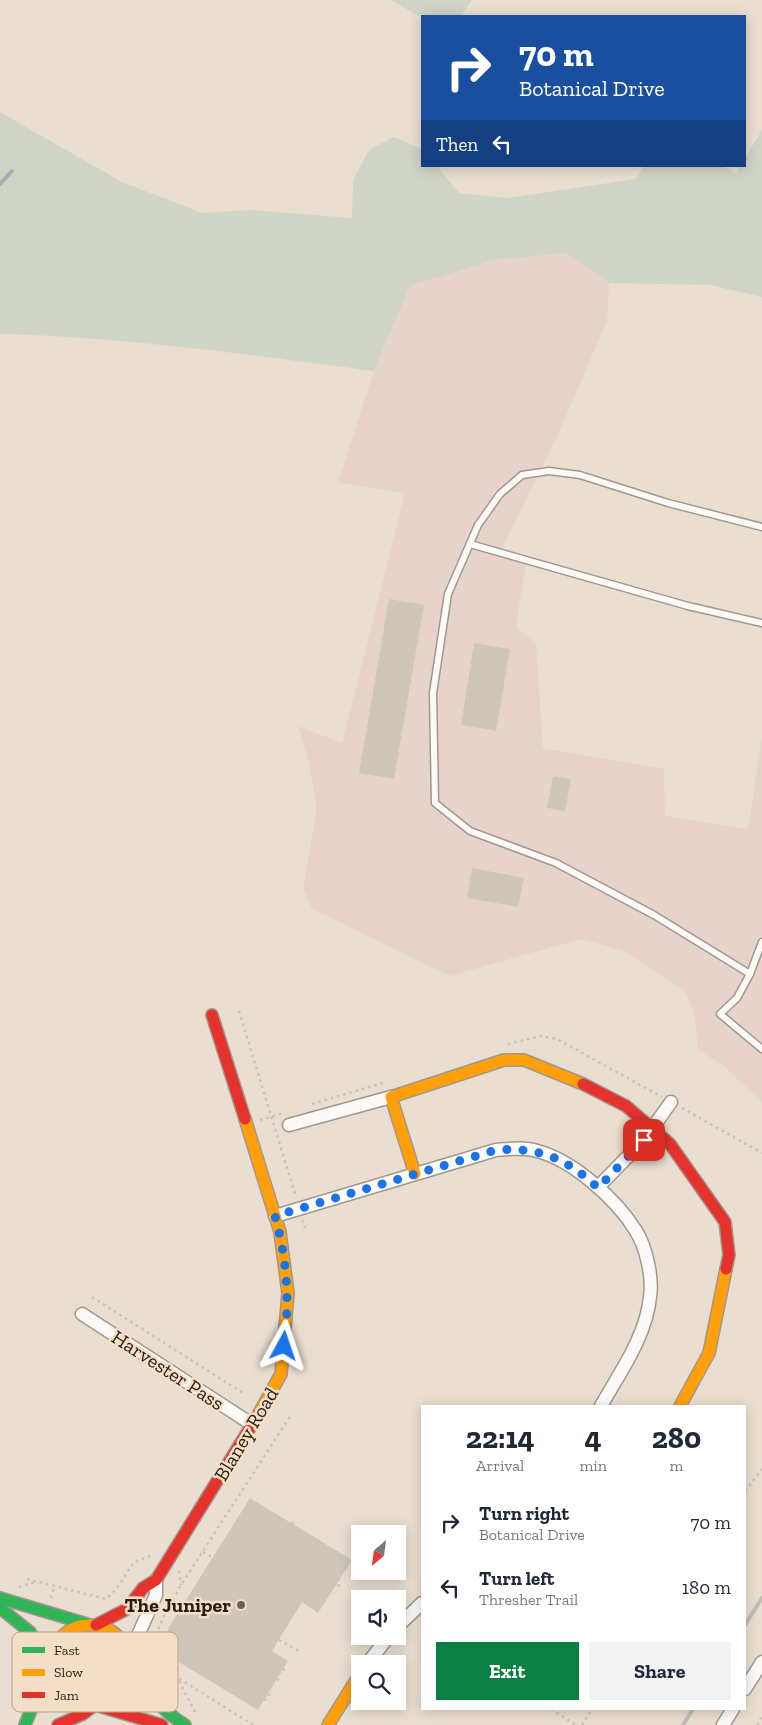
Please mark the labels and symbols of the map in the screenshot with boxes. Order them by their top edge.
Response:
pin [623,1119,665,1161]
position arrow [257,1319,309,1371]
street label: Harvester Pass [107,1325,229,1415]
street label: Blaney Road [209,1383,283,1485]
north arrow [351,1525,406,1580]
place label: The Juniper [125,1593,231,1617]
marker: The Juniper [235,1599,247,1611]
legend [12,1632,178,1712]
text: Fast [54,1642,81,1659]
text: Slow [54,1664,83,1681]
text: Jam [54,1687,79,1704]

